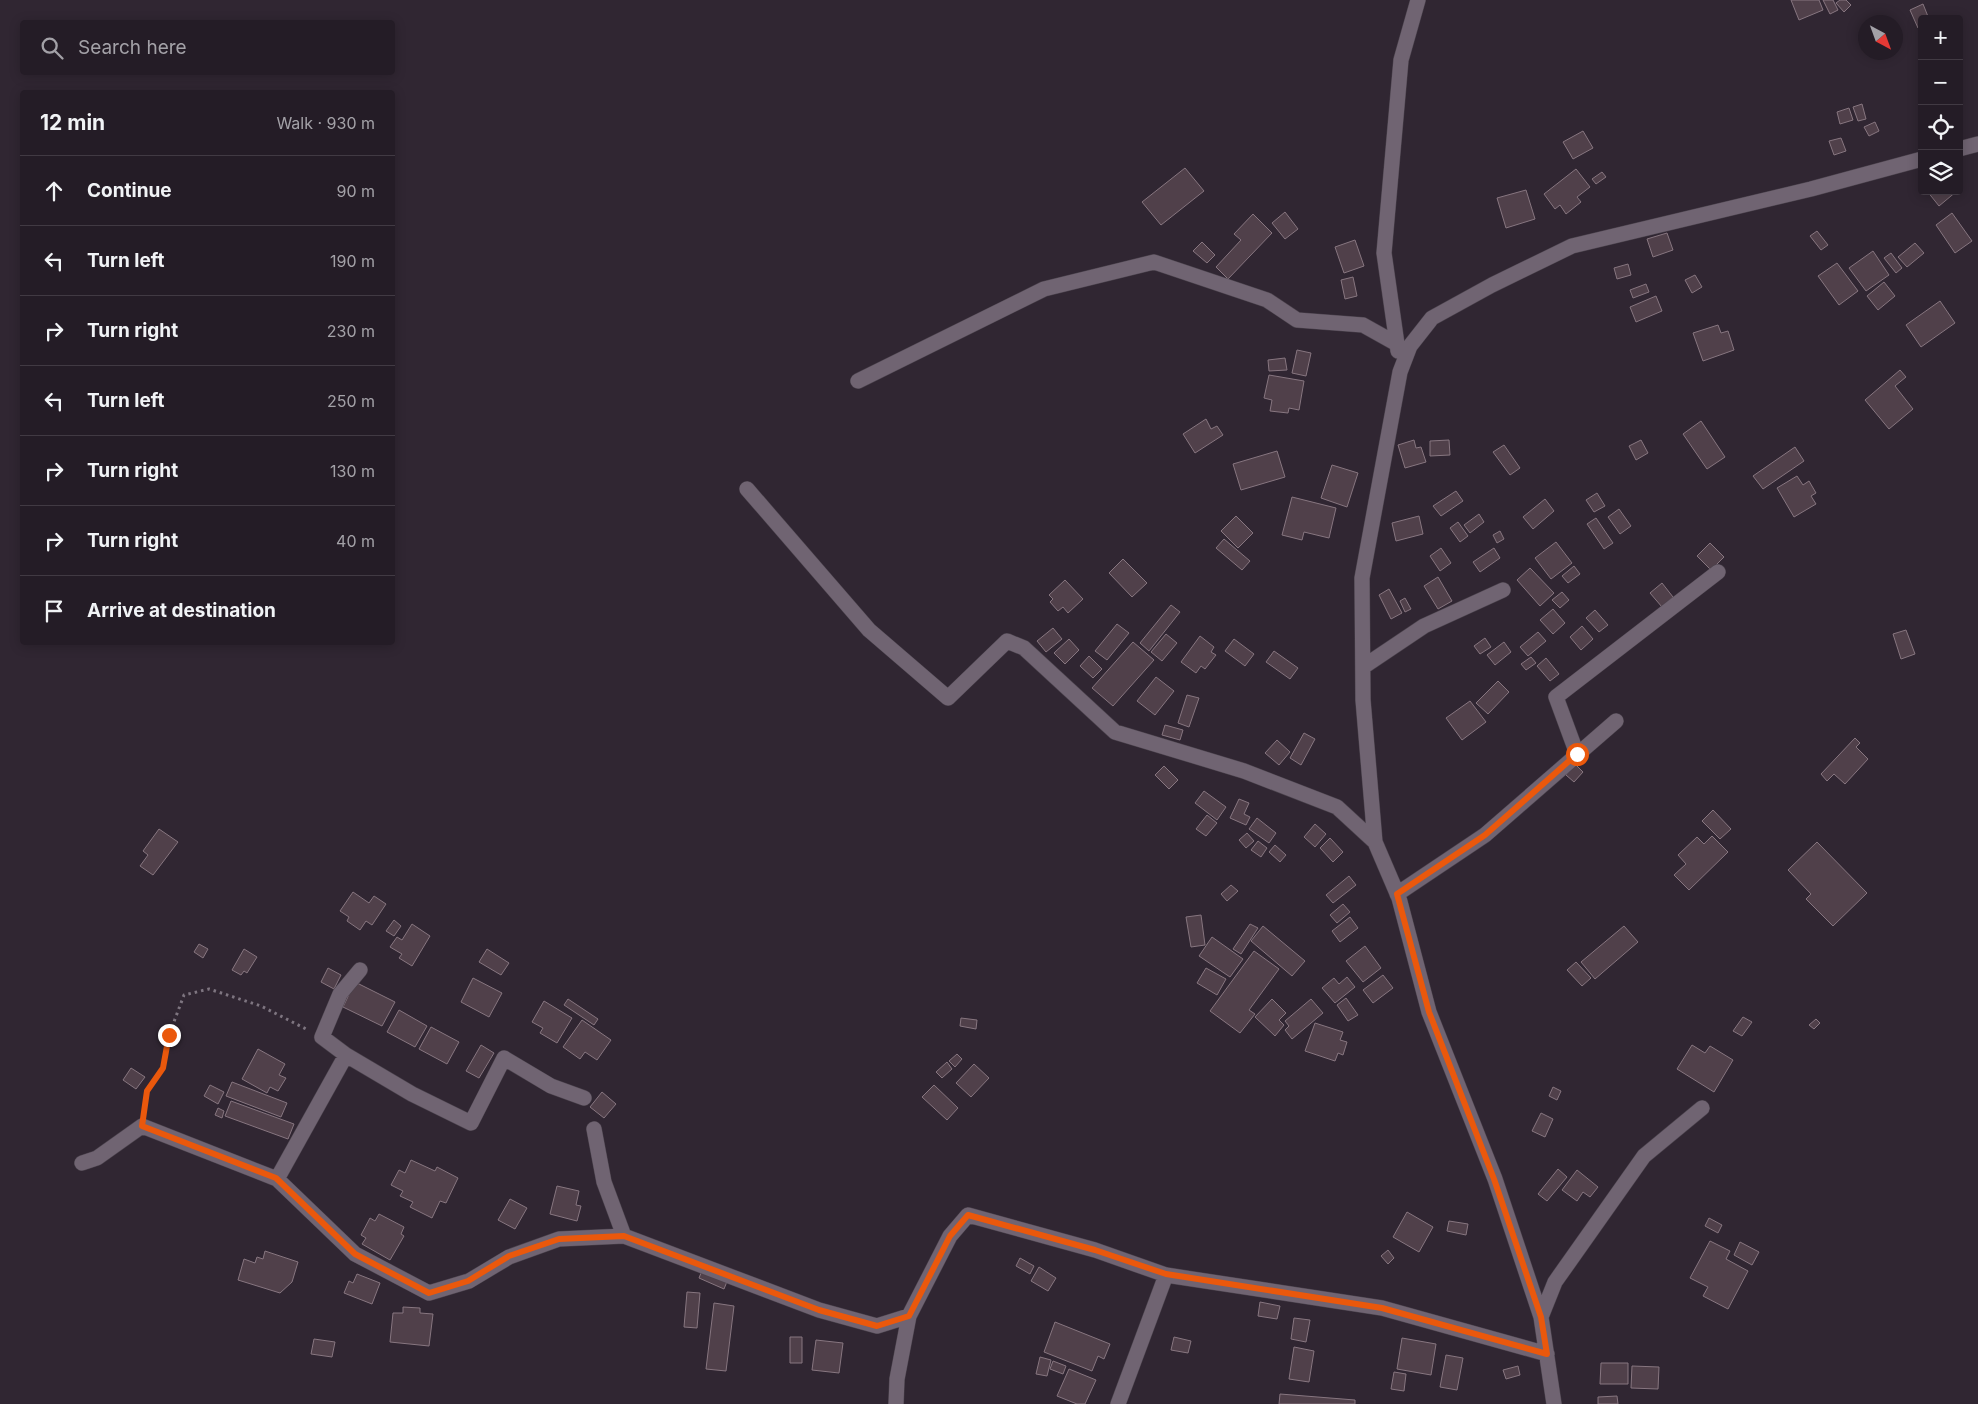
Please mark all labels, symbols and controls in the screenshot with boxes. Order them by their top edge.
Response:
north arrow [1858,15,1903,60]
map controls [1918,15,1963,195]
button: + [1918,15,1963,60]
search box [20,20,395,75]
icon: search [38,34,66,62]
text: Search here [78,36,187,59]
button: − [1918,60,1963,105]
button: locate [1918,105,1963,150]
text: 12 min [40,110,105,135]
text: Walk · 930 m [276,113,375,133]
button: layers [1918,150,1963,195]
icon: ahead [40,177,68,205]
text: Continue [87,179,172,202]
text: 90 m [336,181,375,201]
icon: left [40,247,68,275]
text: Turn left [87,249,165,272]
text: 190 m [330,251,375,271]
icon: right [40,317,68,345]
text: Turn right [87,319,178,342]
text: 230 m [327,321,375,341]
icon: left [40,387,68,415]
text: Turn left [87,389,165,412]
text: 250 m [327,391,375,411]
icon: right [40,457,68,485]
text: Turn right [87,459,178,482]
text: 130 m [330,461,375,481]
icon: right [40,527,68,555]
text: Turn right [87,529,178,552]
text: 40 m [336,531,375,551]
icon: arrive [40,597,68,625]
text: Arrive at destination [87,599,276,622]
route start [1566,743,1589,766]
route end [158,1024,181,1047]

